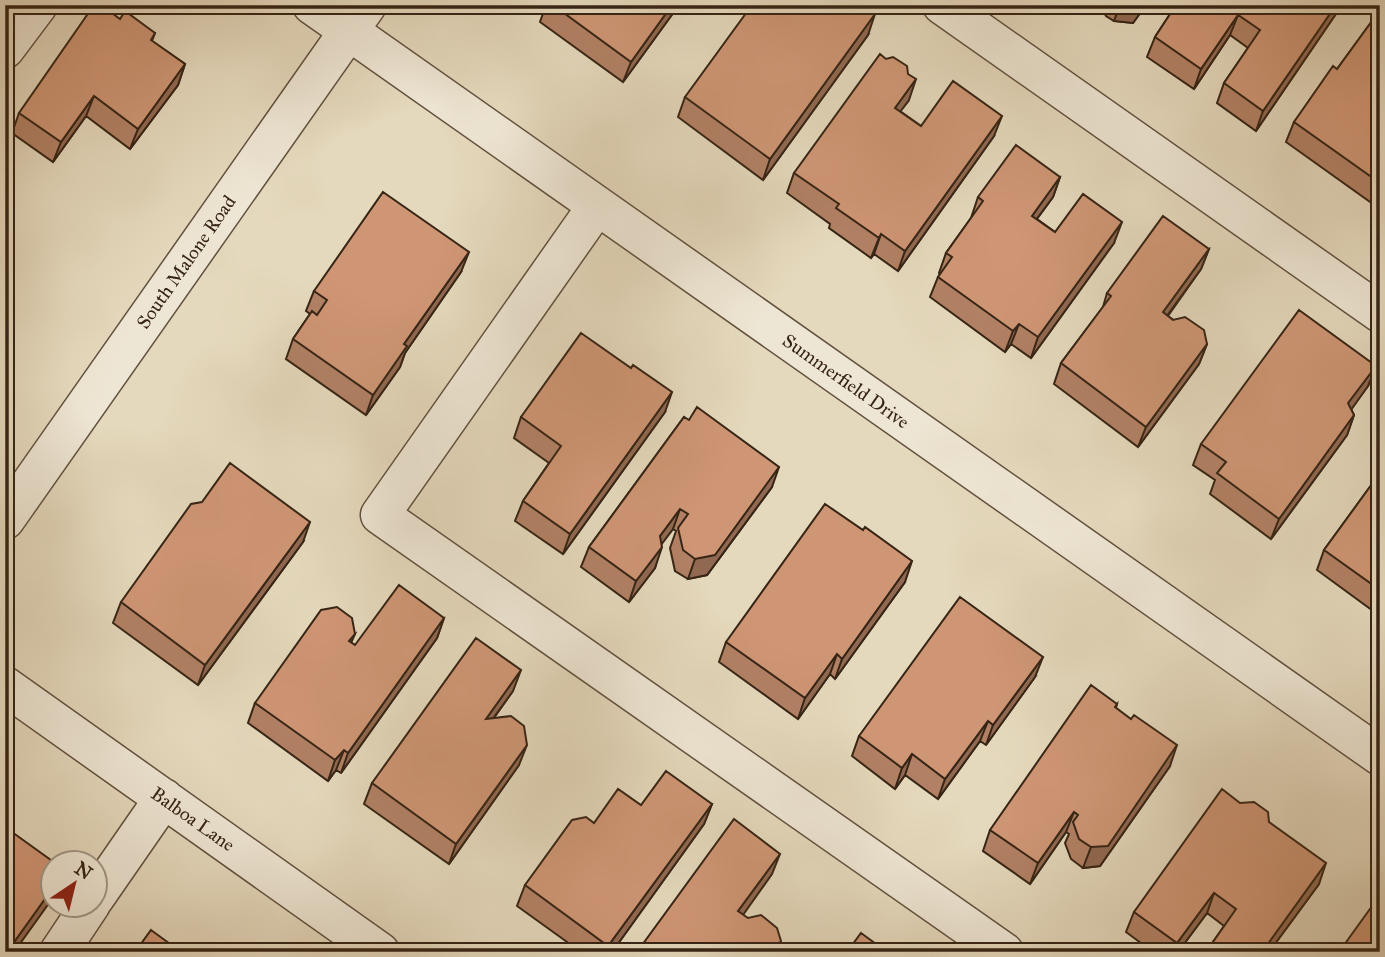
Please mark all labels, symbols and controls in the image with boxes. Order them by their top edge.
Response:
street label: South Malone Road [131,191,241,333]
street label: Summerfield Drive [778,329,914,433]
street label: Balboa Lane [147,782,239,856]
north arrow [38,848,108,918]
text: N [70,856,97,885]

